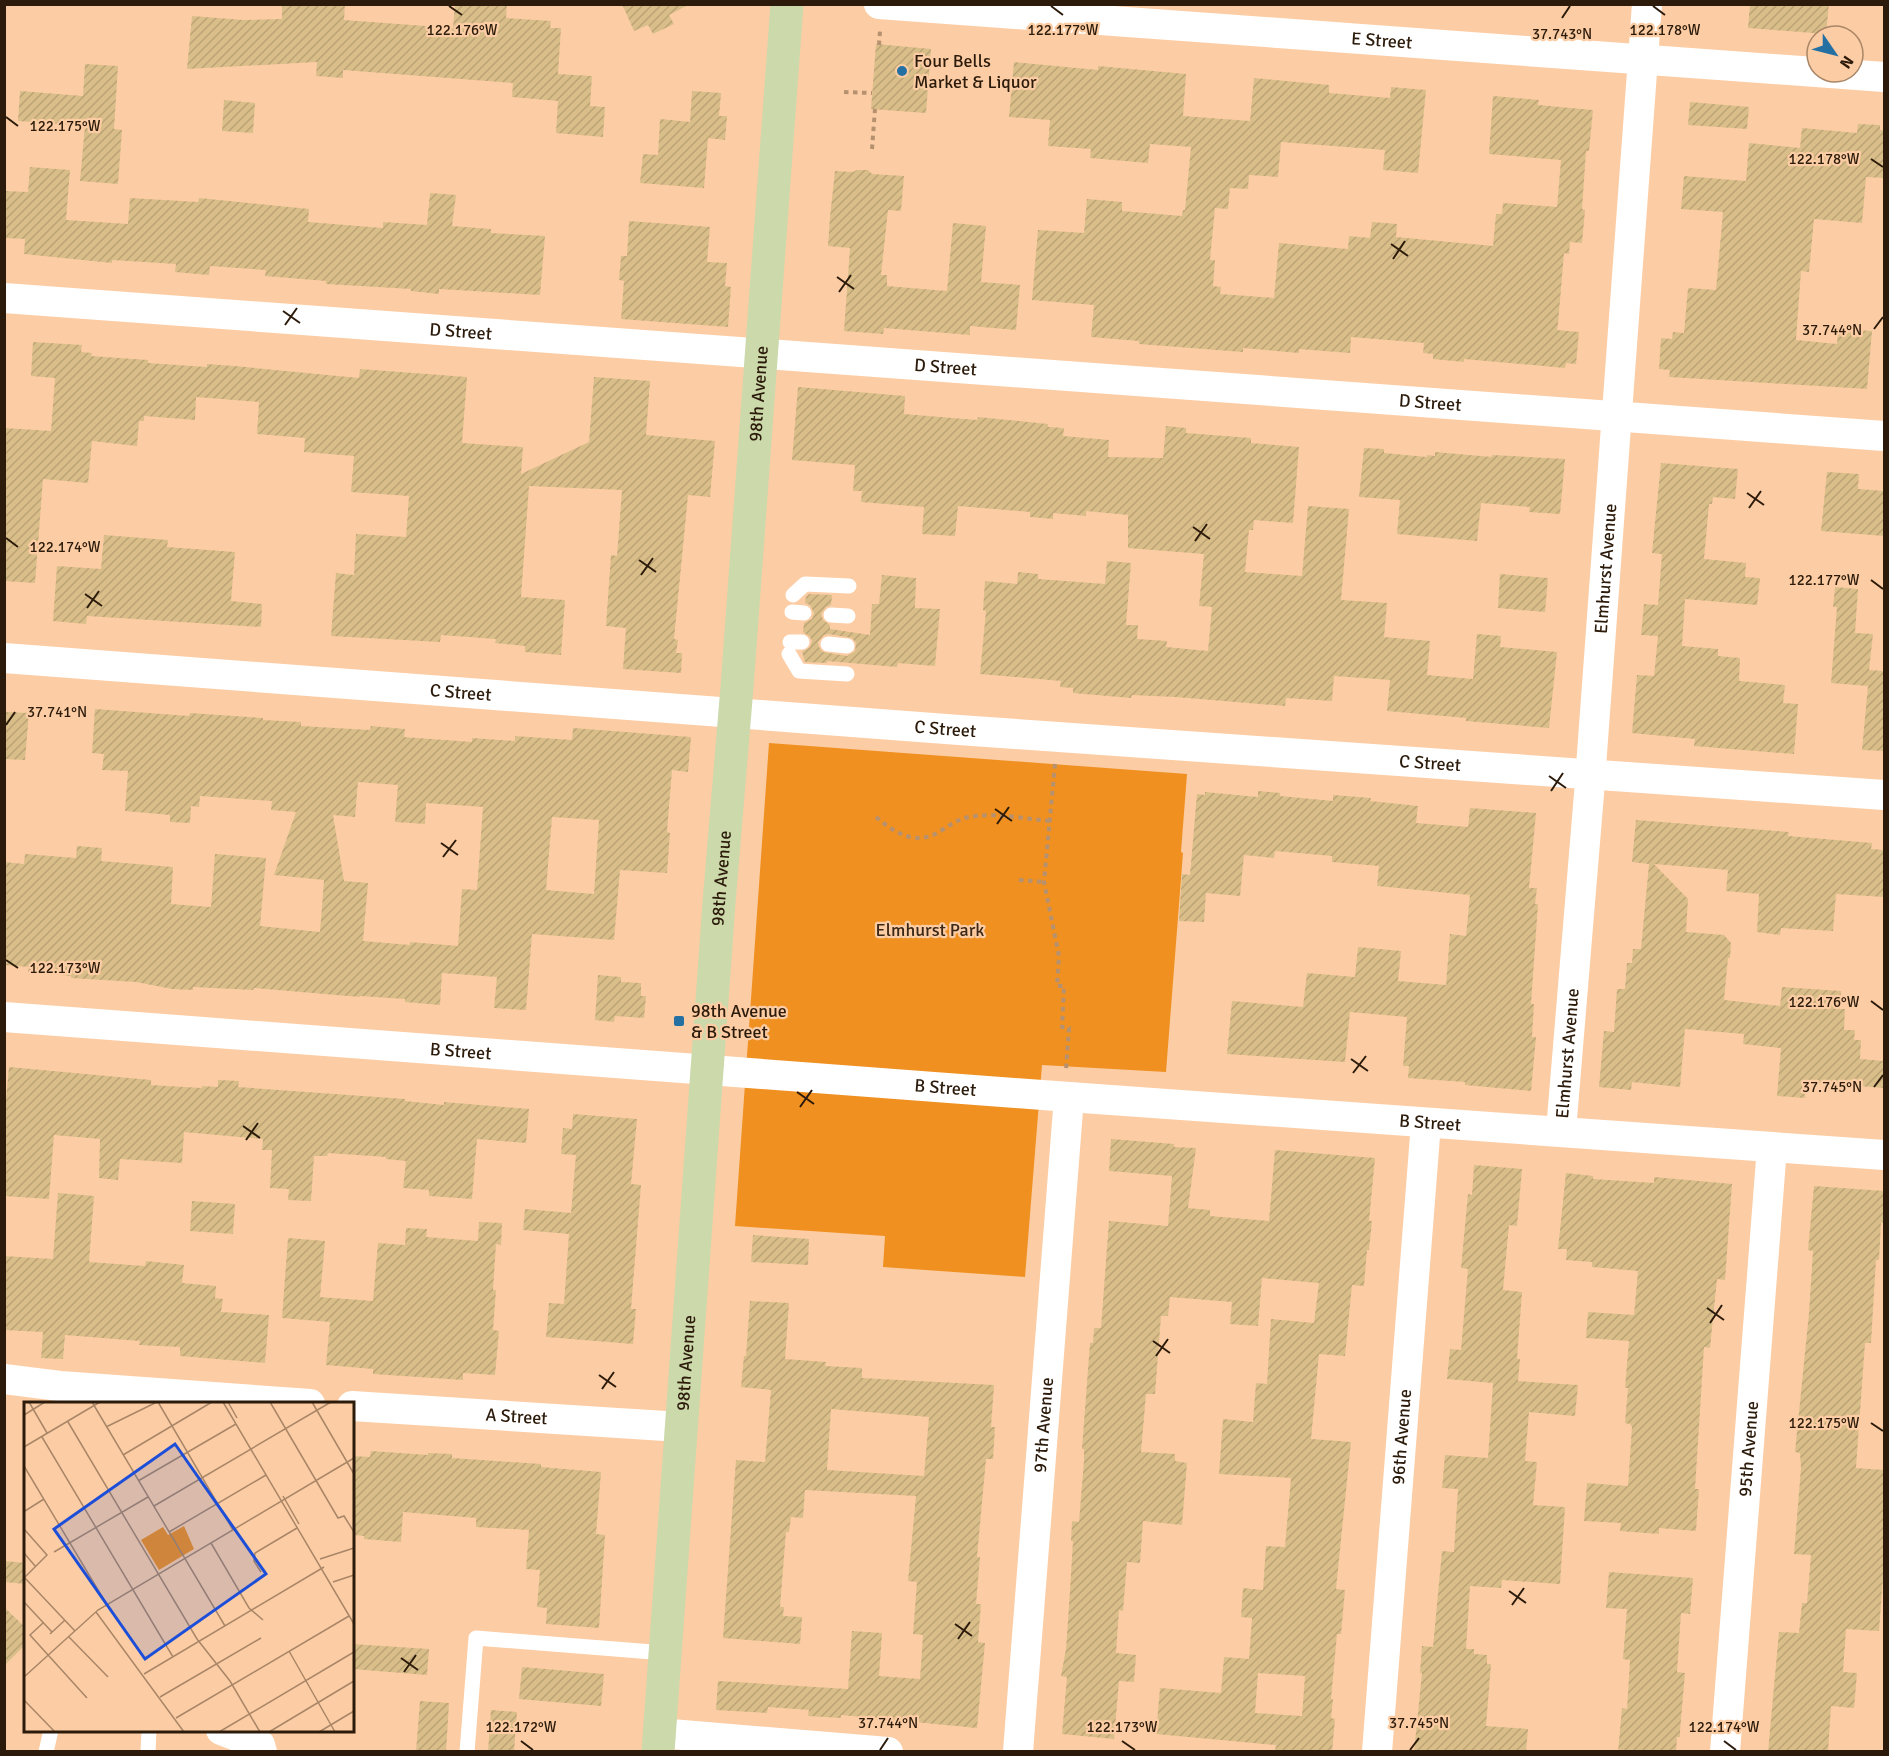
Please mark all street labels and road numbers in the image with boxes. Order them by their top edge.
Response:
street label: E Street [1350,27,1413,54]
street label: D Street [429,318,493,345]
street label: 98th Avenue [744,345,773,442]
street label: D Street [913,354,977,380]
street label: D Street [1398,389,1462,416]
street label: Elmhurst Avenue [1590,503,1621,635]
street label: C Street [429,679,492,706]
street label: C Street [914,716,977,742]
street label: C Street [1399,750,1462,776]
street label: 98th Avenue [706,830,736,927]
street label: Elmhurst Avenue [1551,987,1584,1119]
street label: B Street [429,1038,492,1065]
street label: B Street [914,1074,977,1101]
street label: B Street [1398,1110,1462,1136]
street label: 98th Avenue [672,1314,700,1412]
street label: 97th Avenue [1029,1376,1058,1474]
street label: 96th Avenue [1387,1388,1416,1486]
street label: 95th Avenue [1734,1400,1763,1498]
street label: A Street [485,1404,548,1429]

